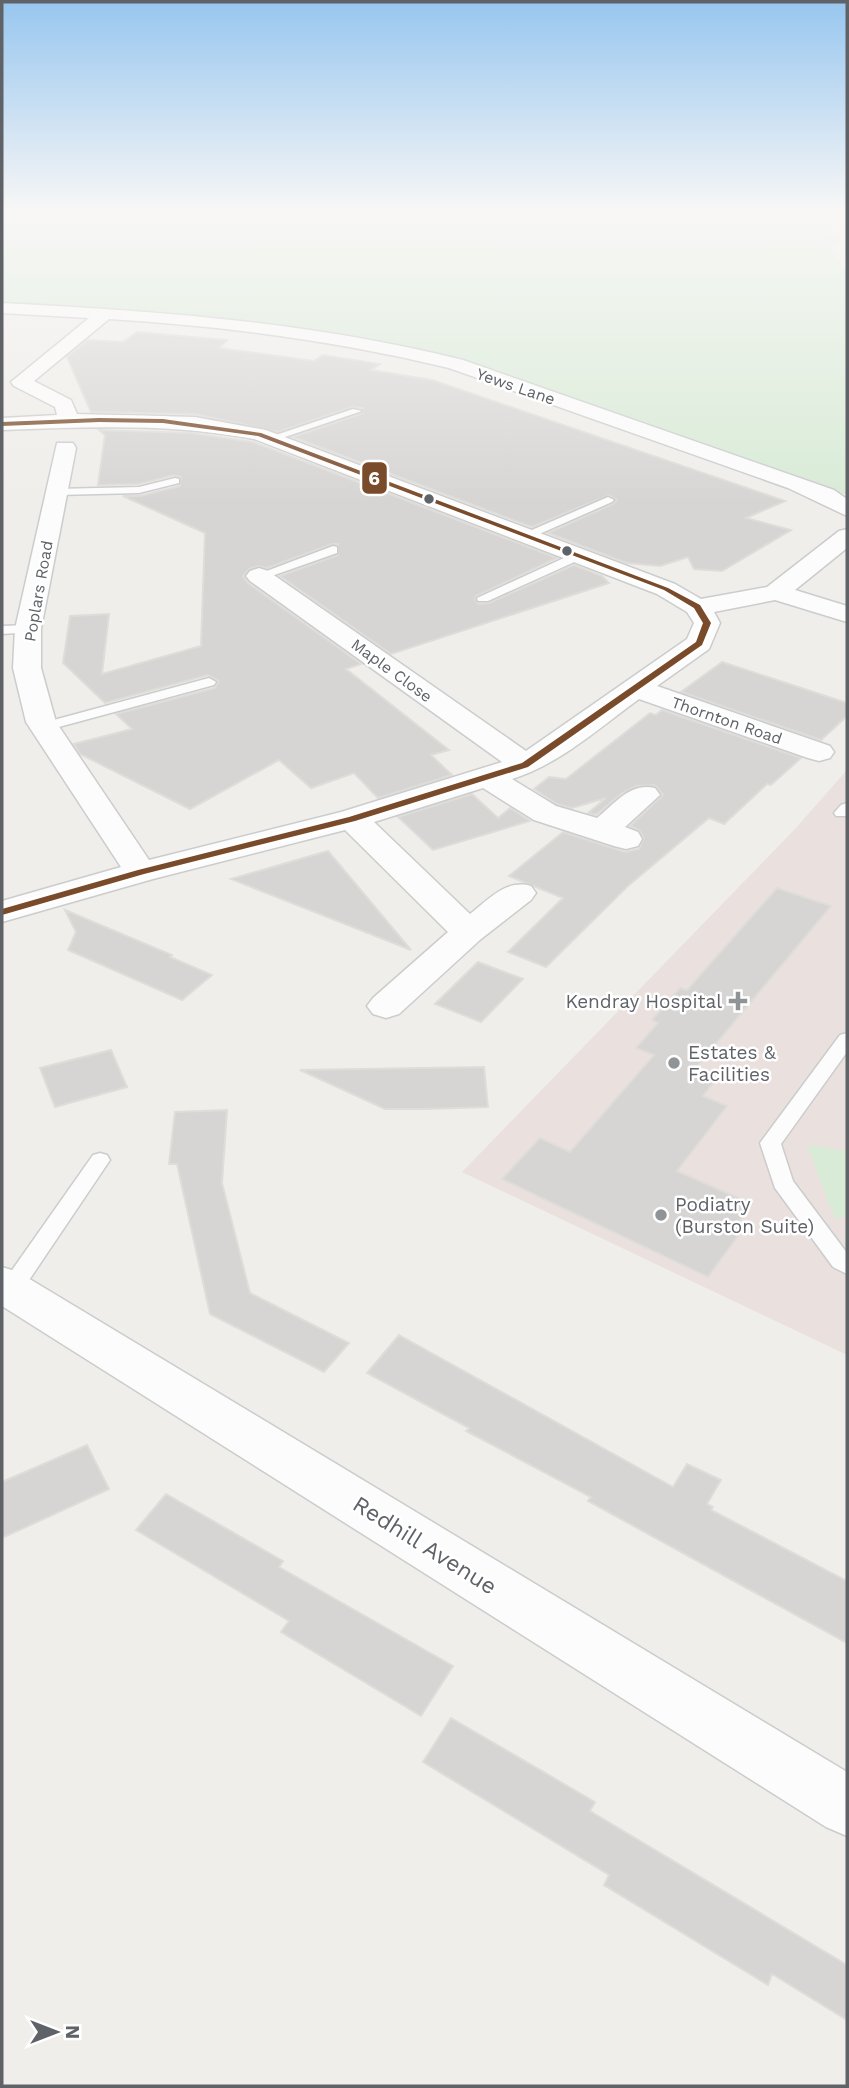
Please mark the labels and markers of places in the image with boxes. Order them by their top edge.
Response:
unlabelled marker [422,492,436,506]
unlabelled marker [560,544,574,558]
place label: Kendray Hospital [565,990,722,1013]
marker: Kendray Hospital [728,991,748,1011]
place label: Estates & Facilities [688,1041,776,1086]
marker: Estates & Facilities [666,1055,682,1071]
place label: Podiatry (Burston Suite) [675,1193,814,1238]
marker: Podiatry (Burston Suite) [653,1207,669,1223]

